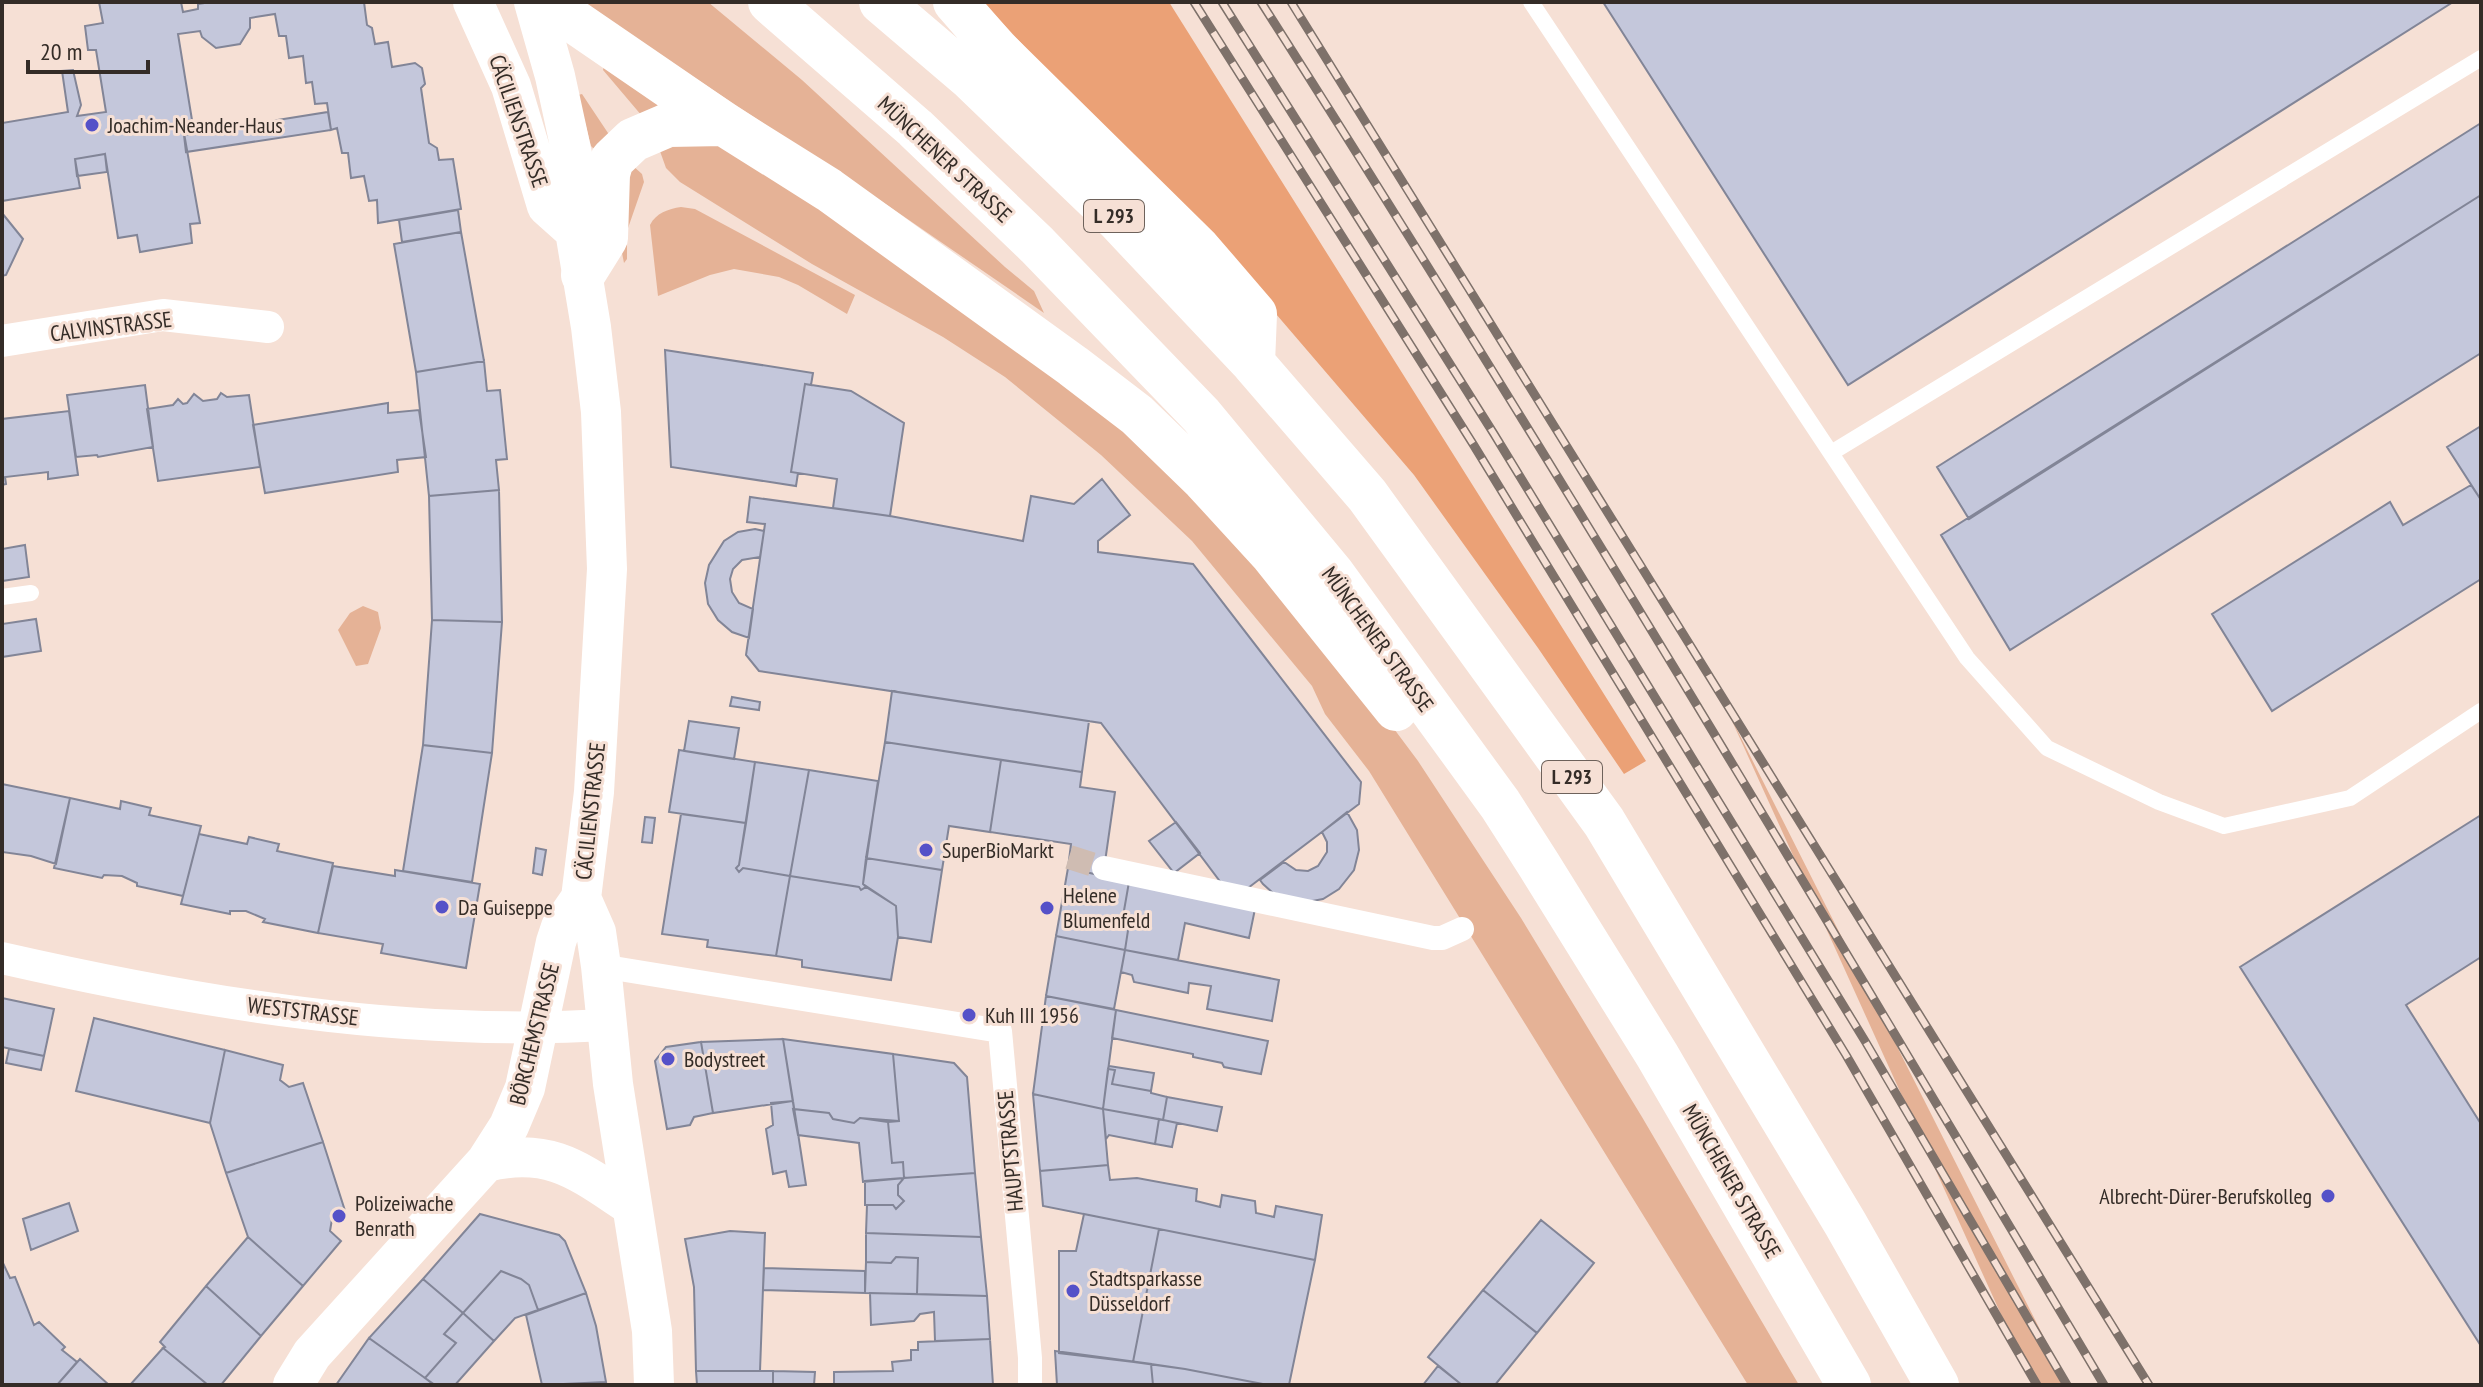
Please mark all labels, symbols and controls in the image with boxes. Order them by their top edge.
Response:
scale bar [28,24,148,74]
text: 20 m [40,36,82,67]
street label: CÄCILIENSTRASSE [483,51,555,191]
street label: MÜNCHENER STRASSE [872,90,1018,228]
place label: Joachim-Neander-Haus [107,111,283,139]
marker: Joachim-Neander-Haus [83,116,101,134]
road number: L 293 [1084,200,1144,232]
street label: CALVINSTRASSE [49,305,173,347]
street label: MÜNCHENER STRASSE [1316,561,1440,717]
street label: CÄCILIENSTRASSE [569,741,611,881]
road number: L 293 [1542,761,1602,793]
place label: SuperBioMarkt [942,836,1054,864]
marker: SuperBioMarkt [917,841,935,859]
place label: Helene Blumenfeld [1063,881,1150,934]
place label: Da Guiseppe [458,893,553,921]
marker: Da Guiseppe [433,898,451,916]
marker: Helene Blumenfeld [1038,899,1056,917]
street label: BÖRCHEMSTRASSE [503,960,565,1108]
street label: WESTSTRASSE [246,990,360,1032]
place label: Kuh III 1956 [985,1001,1079,1029]
marker: Kuh III 1956 [960,1006,978,1024]
place label: Bodystreet [684,1045,765,1073]
marker: Bodystreet [659,1050,677,1068]
street label: HAUPTSTRASSE [991,1089,1029,1213]
street label: MÜNCHENER STRASSE [1677,1099,1787,1263]
place label: Albrecht-Dürer-Berufskolleg [2099,1182,2312,1210]
marker: Albrecht-Dürer-Berufskolleg [2319,1187,2337,1205]
place label: Polizeiwache Benrath [355,1189,454,1242]
marker: Polizeiwache Benrath [330,1207,348,1225]
place label: Stadtsparkasse Düsseldorf [1089,1264,1202,1317]
marker: Stadtsparkasse Düsseldorf [1064,1282,1082,1300]

